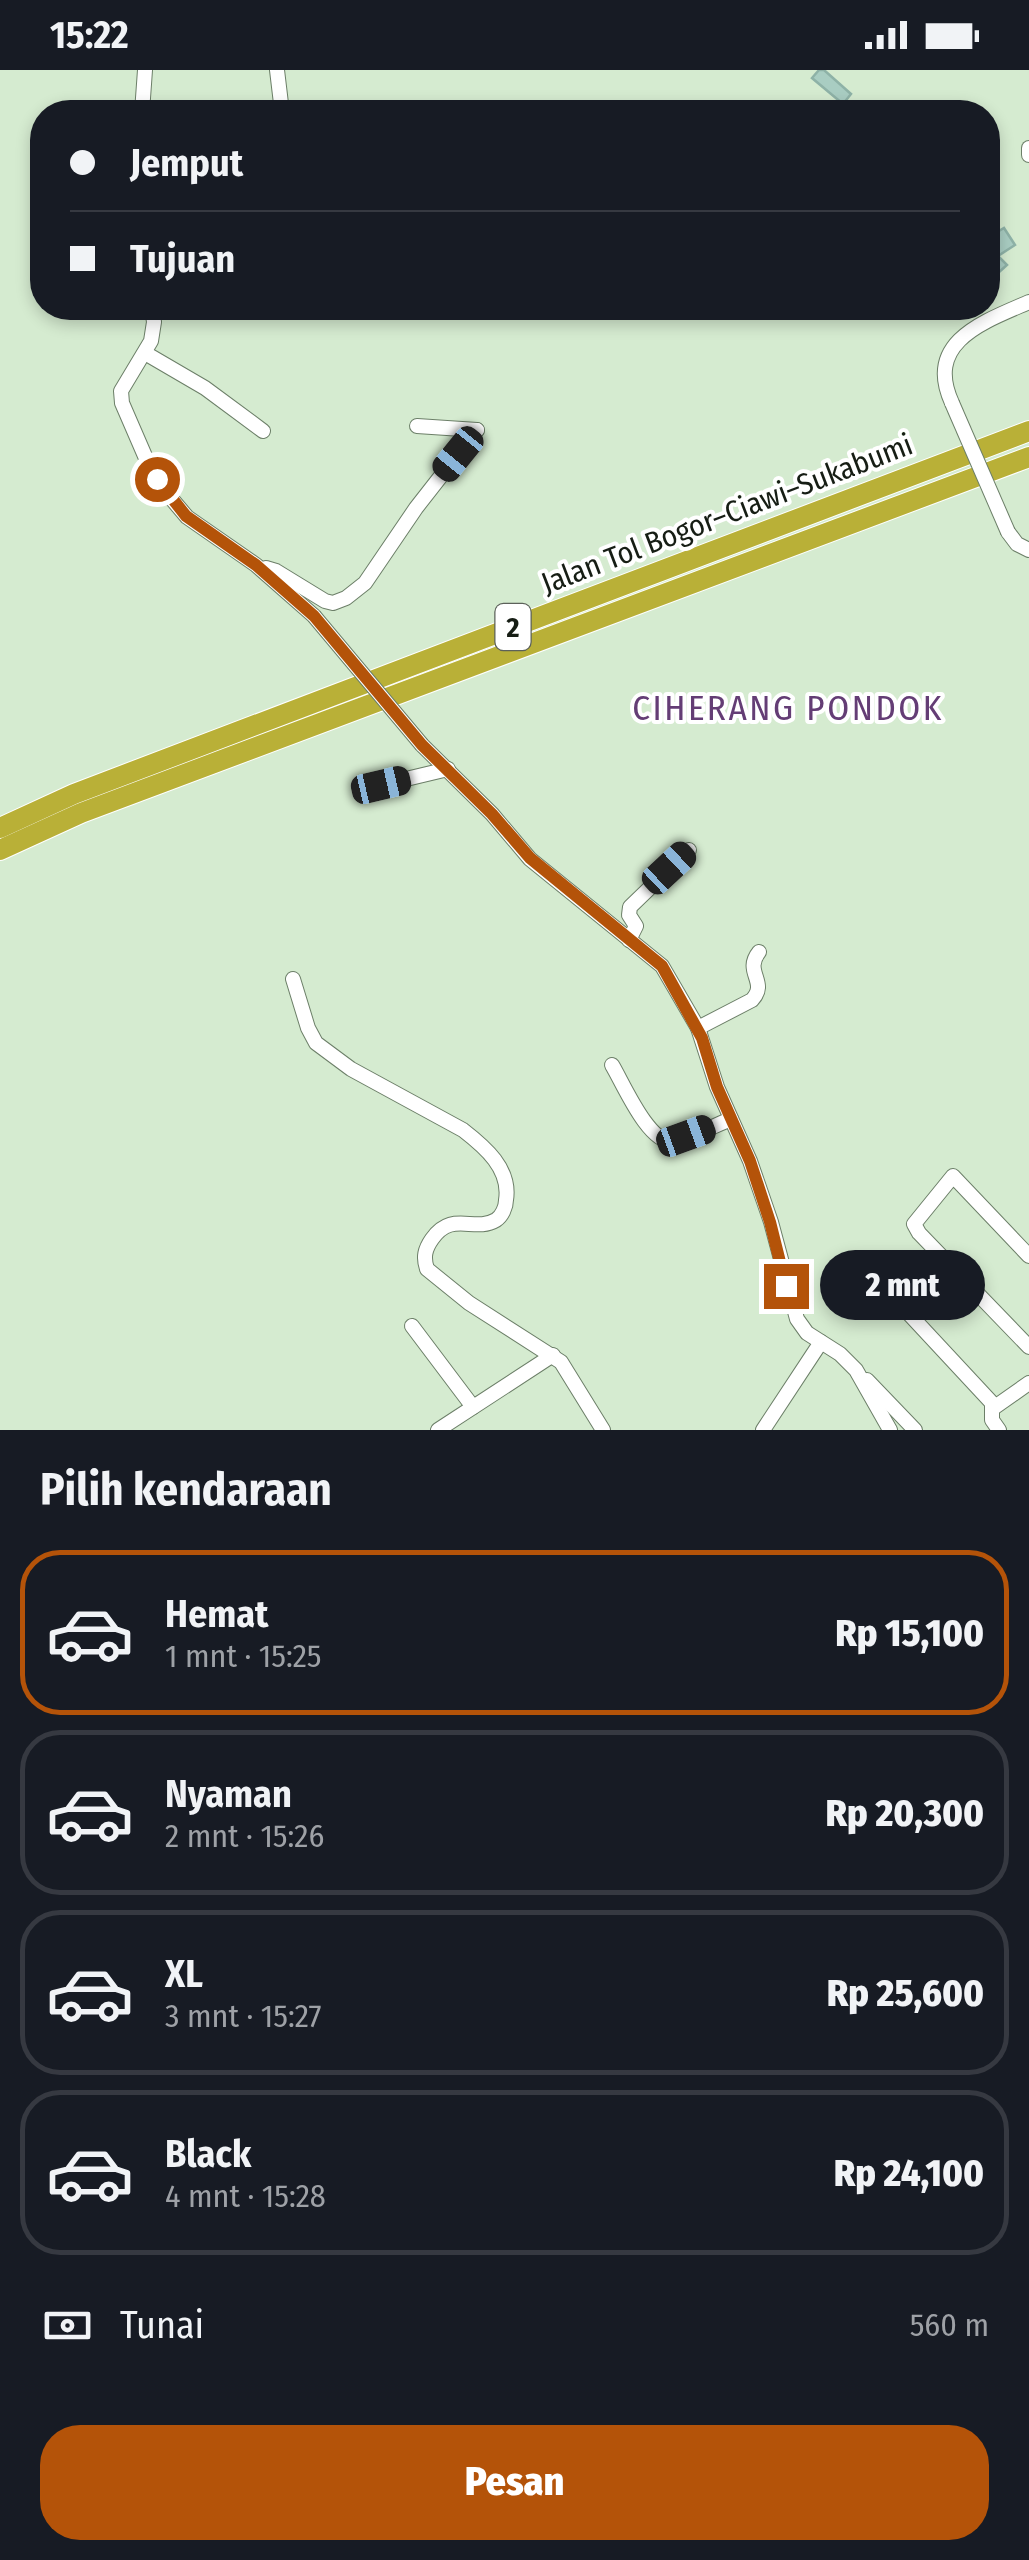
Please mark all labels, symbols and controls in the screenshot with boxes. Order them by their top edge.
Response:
text: 15:22 [50,12,129,58]
text: Jemput [130,140,243,186]
text: Tujuan [130,236,235,282]
car [427,421,489,487]
street label: Jalan Tol Bogor–Ciawi–Sukabumi [536,426,918,602]
route start [135,457,180,502]
road number: 2 [496,604,530,650]
district label: CIHERANG PONDOK [632,687,944,729]
car [348,764,414,806]
car [637,837,701,899]
car [653,1112,719,1160]
callout: 2 mnt [821,1251,986,1321]
route end [764,1264,809,1309]
text: 2 mnt [866,1266,939,1304]
text: Pilih kendaraan [40,1463,332,1517]
icon: car [45,1588,135,1678]
text: Hemat [165,1591,268,1637]
text: Rp 15,100 [835,1610,984,1656]
text: 1 mnt · 15:25 [165,1637,322,1675]
icon: car [45,1768,135,1858]
text: Nyaman [165,1771,292,1817]
text: Rp 20,300 [826,1790,984,1836]
text: 2 mnt · 15:26 [165,1817,324,1855]
icon: car [45,1948,135,2038]
text: XL [165,1951,203,1997]
text: Rp 25,600 [827,1970,984,2016]
text: 3 mnt · 15:27 [165,1997,322,2035]
icon: car [45,2128,135,2218]
text: Black [165,2131,251,2177]
text: Rp 24,100 [834,2150,984,2196]
text: 4 mnt · 15:28 [165,2177,326,2215]
icon: cash [40,2298,95,2353]
text: Tunai [120,2302,204,2348]
text: 560 m [910,2306,989,2344]
button: Pesan [40,2425,989,2540]

